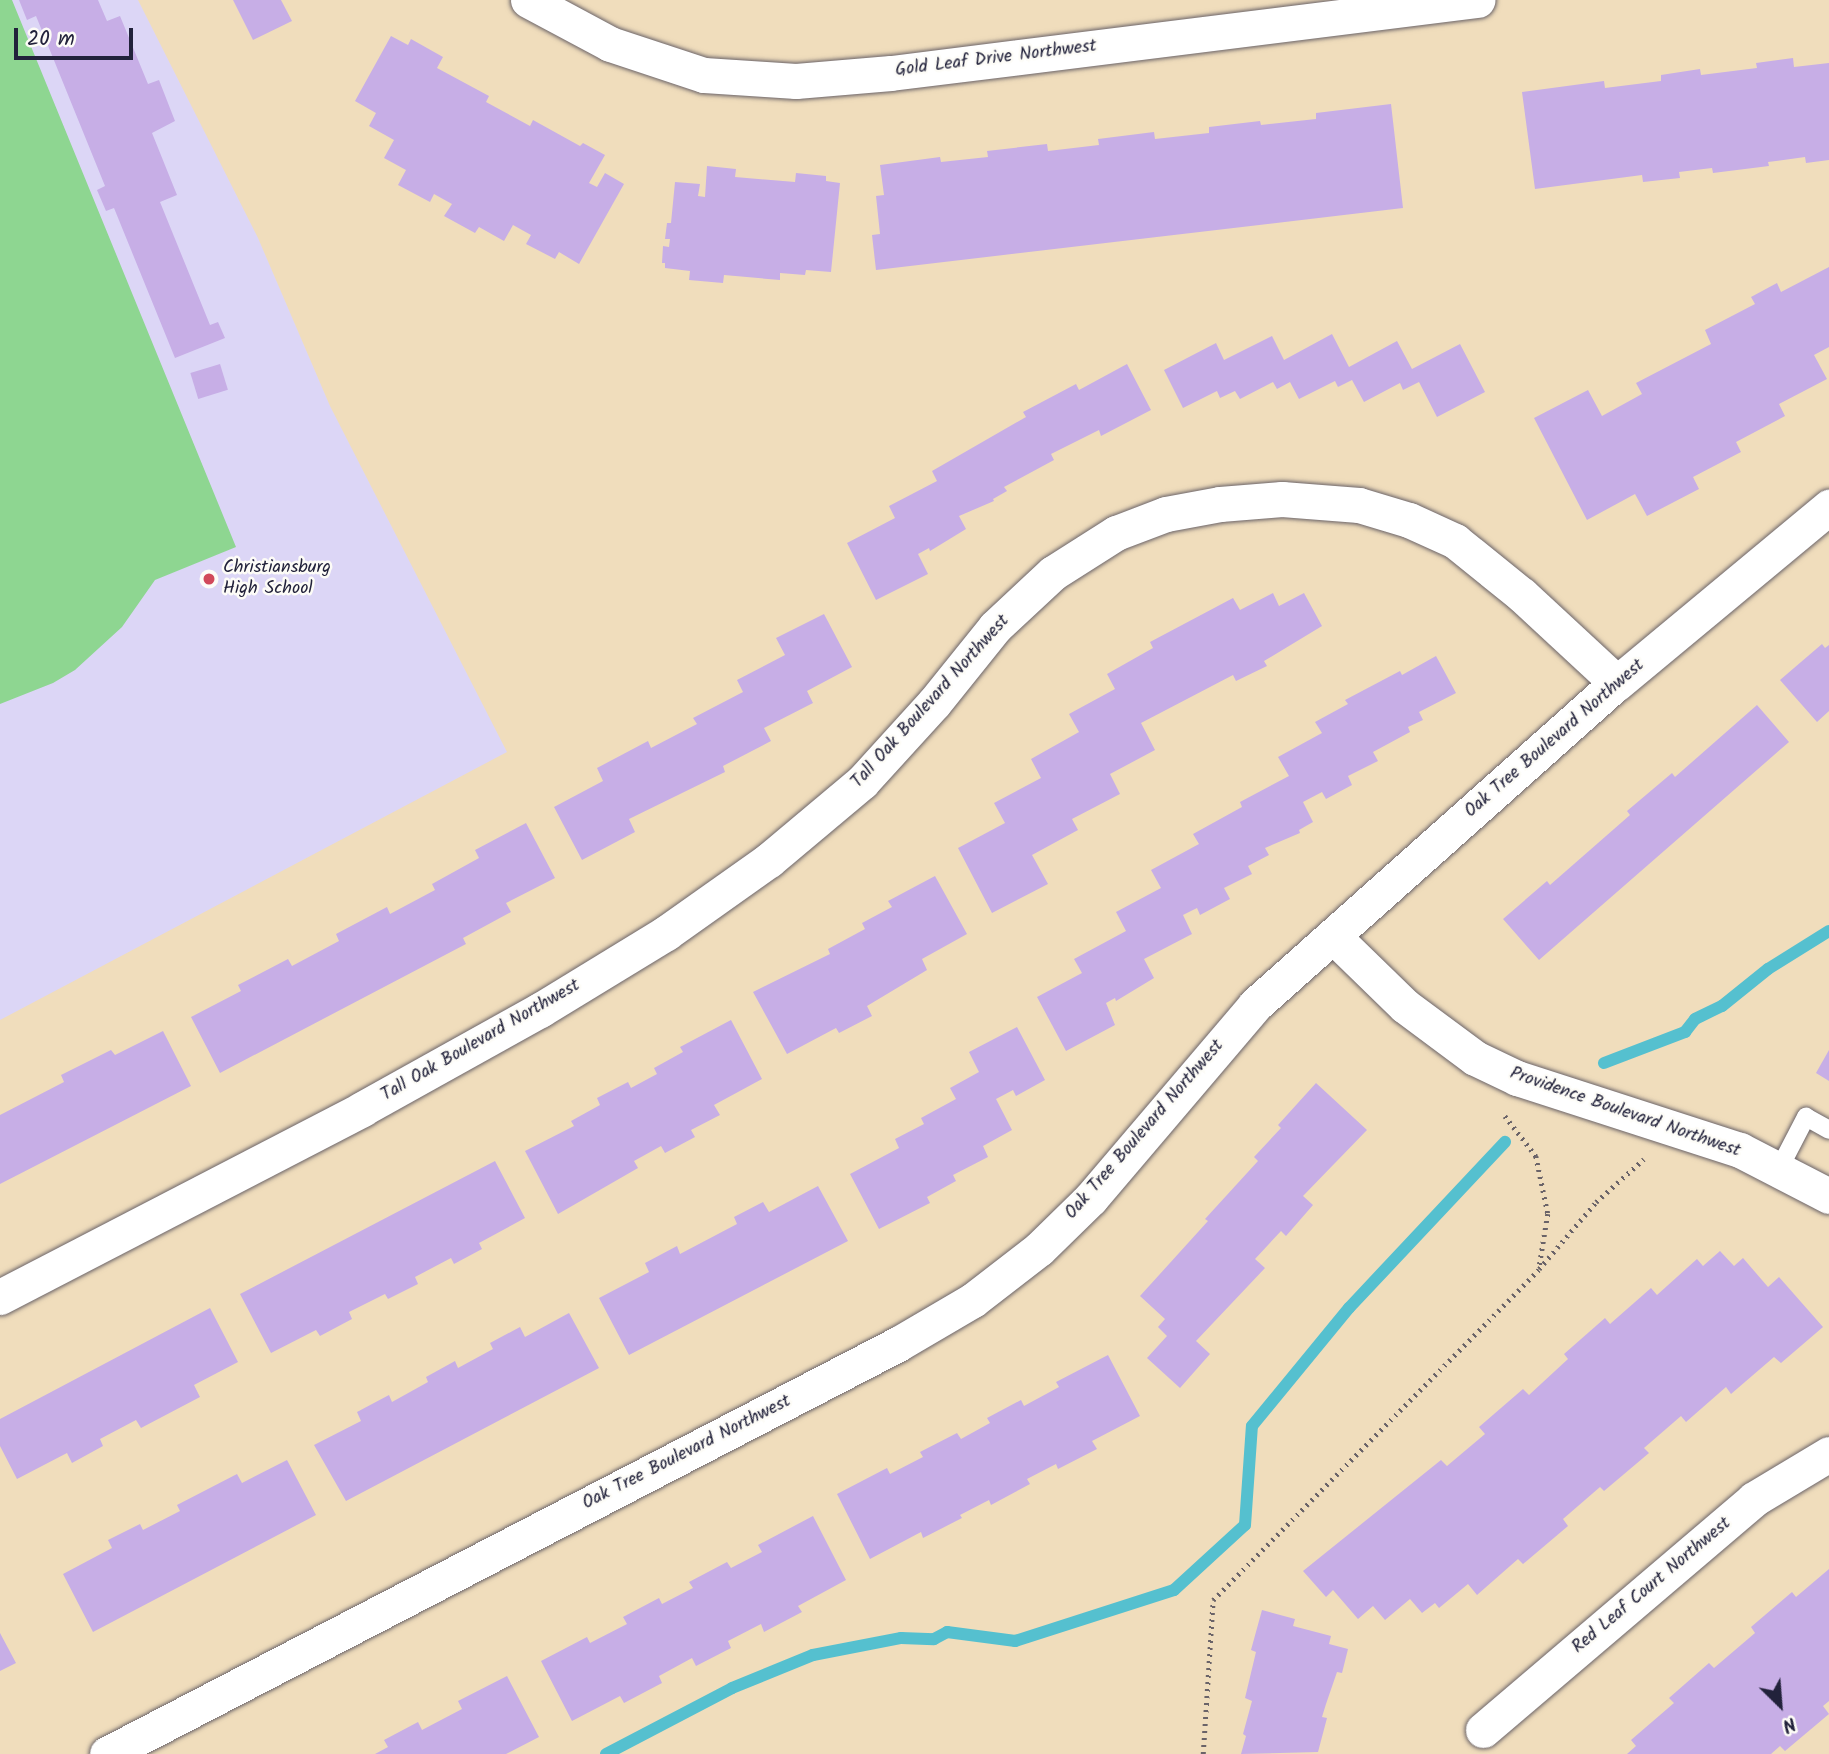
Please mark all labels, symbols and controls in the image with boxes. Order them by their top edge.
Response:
scale bar [18,14,136,58]
text: 20 m [27,23,75,56]
street label: Gold Leaf Drive Northwest [894,36,1098,82]
place label: Christiansburg High School [223,558,331,600]
marker: Christiansburg High School [201,571,217,587]
street label: Tall Oak Boulevard Northwest [847,611,1015,793]
street label: Oak Tree Boulevard Northwest [1461,655,1649,823]
street label: Tall Oak Boulevard Northwest [378,975,584,1107]
street label: Oak Tree Boulevard Northwest [1061,1036,1229,1224]
street label: Providence Boulevard Northwest [1507,1063,1743,1163]
street label: Oak Tree Boulevard Northwest [579,1391,795,1515]
street label: Red Leaf Court Northwest [1568,1513,1736,1659]
north arrow [1745,1670,1815,1740]
text: N [1777,1708,1801,1740]

